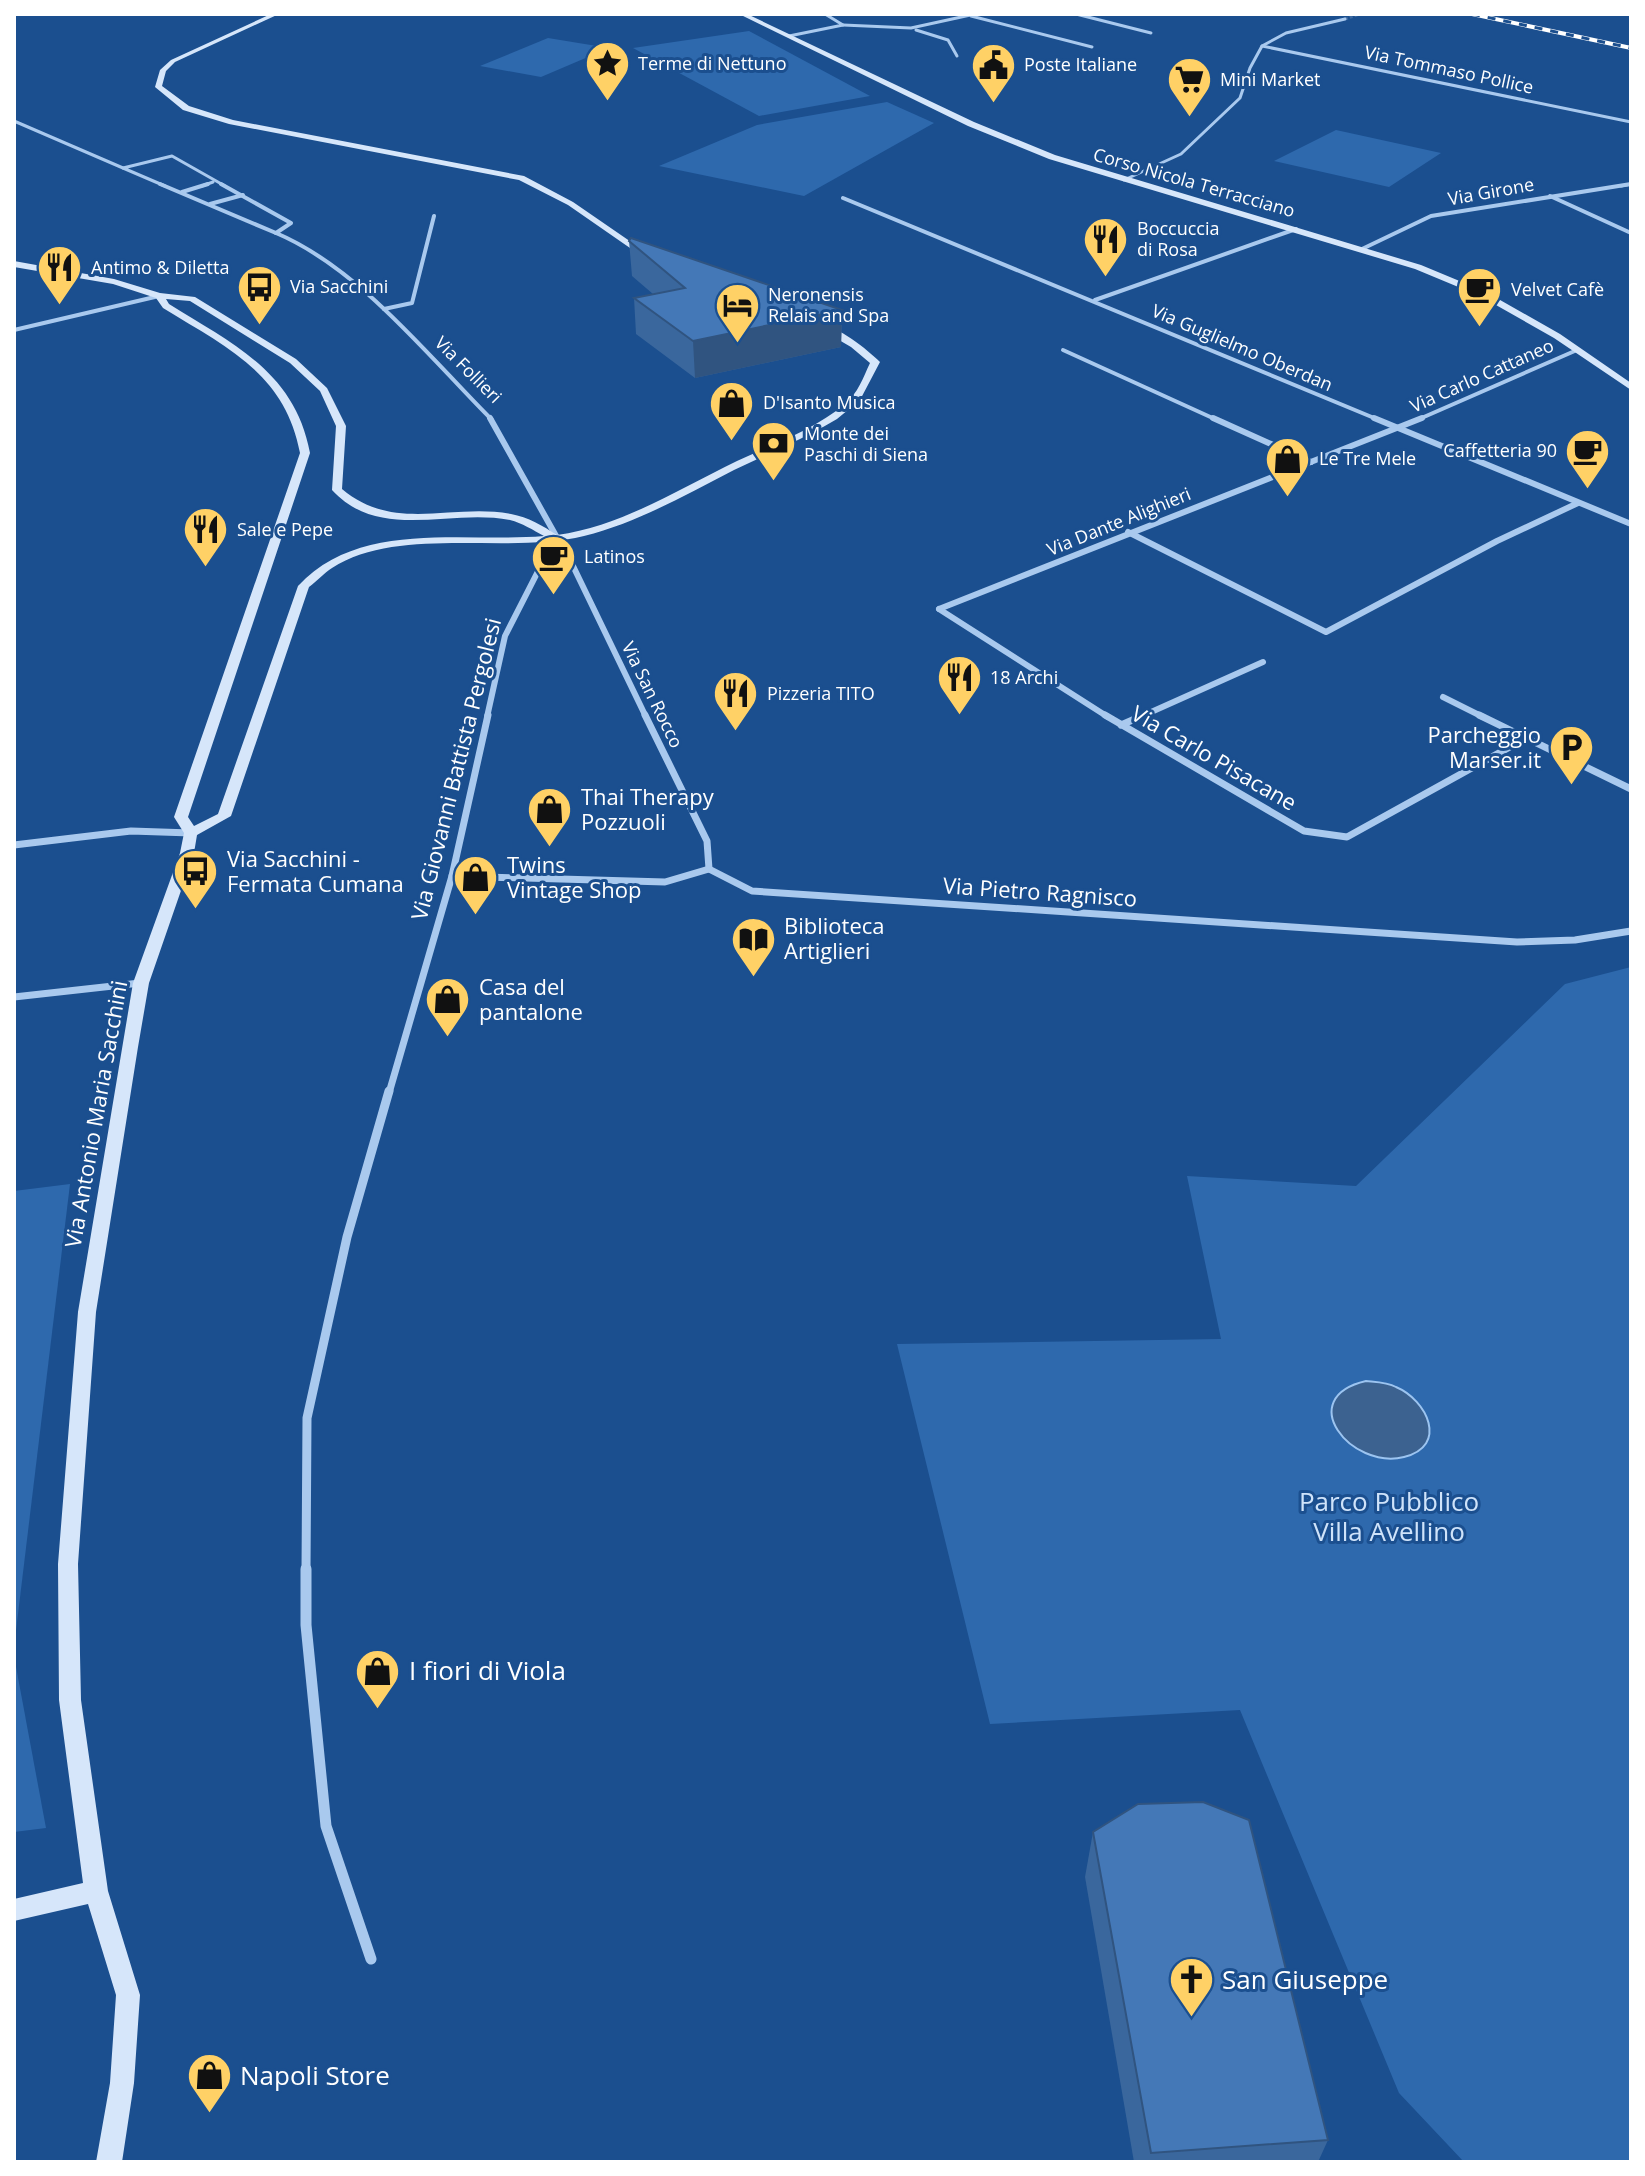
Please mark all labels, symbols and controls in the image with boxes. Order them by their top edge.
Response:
street label: Via Tommaso Pollice [1363,39,1536,99]
place icon: Terme di Nettuno [583,40,631,103]
public building icon: Poste Italiane [969,41,1017,104]
place label: Terme di Nettuno [638,51,786,75]
place label: Poste Italiane [1024,52,1137,76]
supermarket icon: Mini Market [1165,56,1213,119]
place label: Mini Market [1220,67,1321,91]
street label: Corso Nicola Terracciano [1091,142,1298,222]
street label: Via Girone [1446,172,1536,210]
restaurant icon: Boccuccia di Rosa [1082,215,1130,278]
place label: Boccuccia di Rosa [1137,216,1220,261]
restaurant icon: Antimo & Diletta [36,244,84,307]
place label: Antimo & Diletta [91,255,229,279]
bus stop icon: Via Sacchini [235,263,283,326]
cafe icon: Velvet Cafè [1456,266,1504,329]
place label: Via Sacchini [290,274,388,298]
place label: Velvet Cafè [1511,277,1604,301]
hotel icon: Neronensis Relais and Spa [713,281,761,344]
place label: Neronensis Relais and Spa [768,282,889,327]
street label: Via Guglielmo Oberdan [1148,298,1337,396]
street label: Via Follieri [430,331,507,408]
street label: Via Carlo Cattaneo [1406,333,1557,418]
shop icon: D'Isanto Musica [708,379,756,442]
place label: D'Isanto Musica [763,390,896,414]
bank icon: Monte dei Paschi di Siena [749,420,797,483]
place label: Monte dei Paschi di Siena [804,421,928,466]
cafe icon: Caffetteria 90 [1564,427,1612,490]
shop icon: Le Tre Mele [1264,435,1312,498]
place label: Caffetteria 90 [1443,438,1557,462]
place label: Le Tre Mele [1319,446,1416,470]
street label: Via Dante Alighieri [1043,481,1194,561]
restaurant icon: Sale e Pepe [182,506,230,569]
place label: Sale e Pepe [237,517,333,541]
cafe icon: Latinos [529,533,577,596]
place label: Latinos [584,544,645,568]
street label: Via Giovanni Battista Pergolesi [403,614,507,923]
street label: Via San Rocco [617,637,689,752]
restaurant icon: 18 Archi [935,654,983,717]
place label: 18 Archi [990,665,1058,689]
restaurant icon: Pizzeria TITO [712,670,760,733]
place label: Pizzeria TITO [767,681,875,705]
street label: Via Carlo Pisacane [1126,698,1303,817]
place label: Parcheggio Marser.it [1427,719,1541,774]
parking icon: Parcheggio Marser.it [1548,724,1596,787]
place label: Thai Therapy Pozzuoli [581,781,715,836]
shop icon: Thai Therapy Pozzuoli [526,786,574,849]
place label: Via Sacchini - Fermata Cumana [227,843,404,898]
bus stop icon: Via Sacchini - Fermata Cumana [172,848,220,911]
place label: Twins Vintage Shop [507,849,642,904]
shop icon: Twins Vintage Shop [452,854,500,917]
street label: Via Pietro Ragnisco [942,869,1138,913]
place label: Biblioteca Artiglieri [784,910,885,965]
library icon: Biblioteca Artiglieri [729,915,777,978]
place label: Casa del pantalone [479,971,583,1026]
shop icon: Casa del pantalone [424,976,472,1039]
street label: Via Antonio Maria Sacchini [57,978,133,1250]
park label: Parco Pubblico Villa Avellino [1299,1483,1479,1549]
shop icon: I fiori di Viola [354,1647,402,1710]
place label: I fiori di Viola [409,1652,566,1688]
church icon: San Giuseppe [1167,1956,1215,2019]
place label: San Giuseppe [1222,1961,1388,1997]
shop icon: Napoli Store [185,2052,233,2115]
place label: Napoli Store [240,2057,390,2093]

